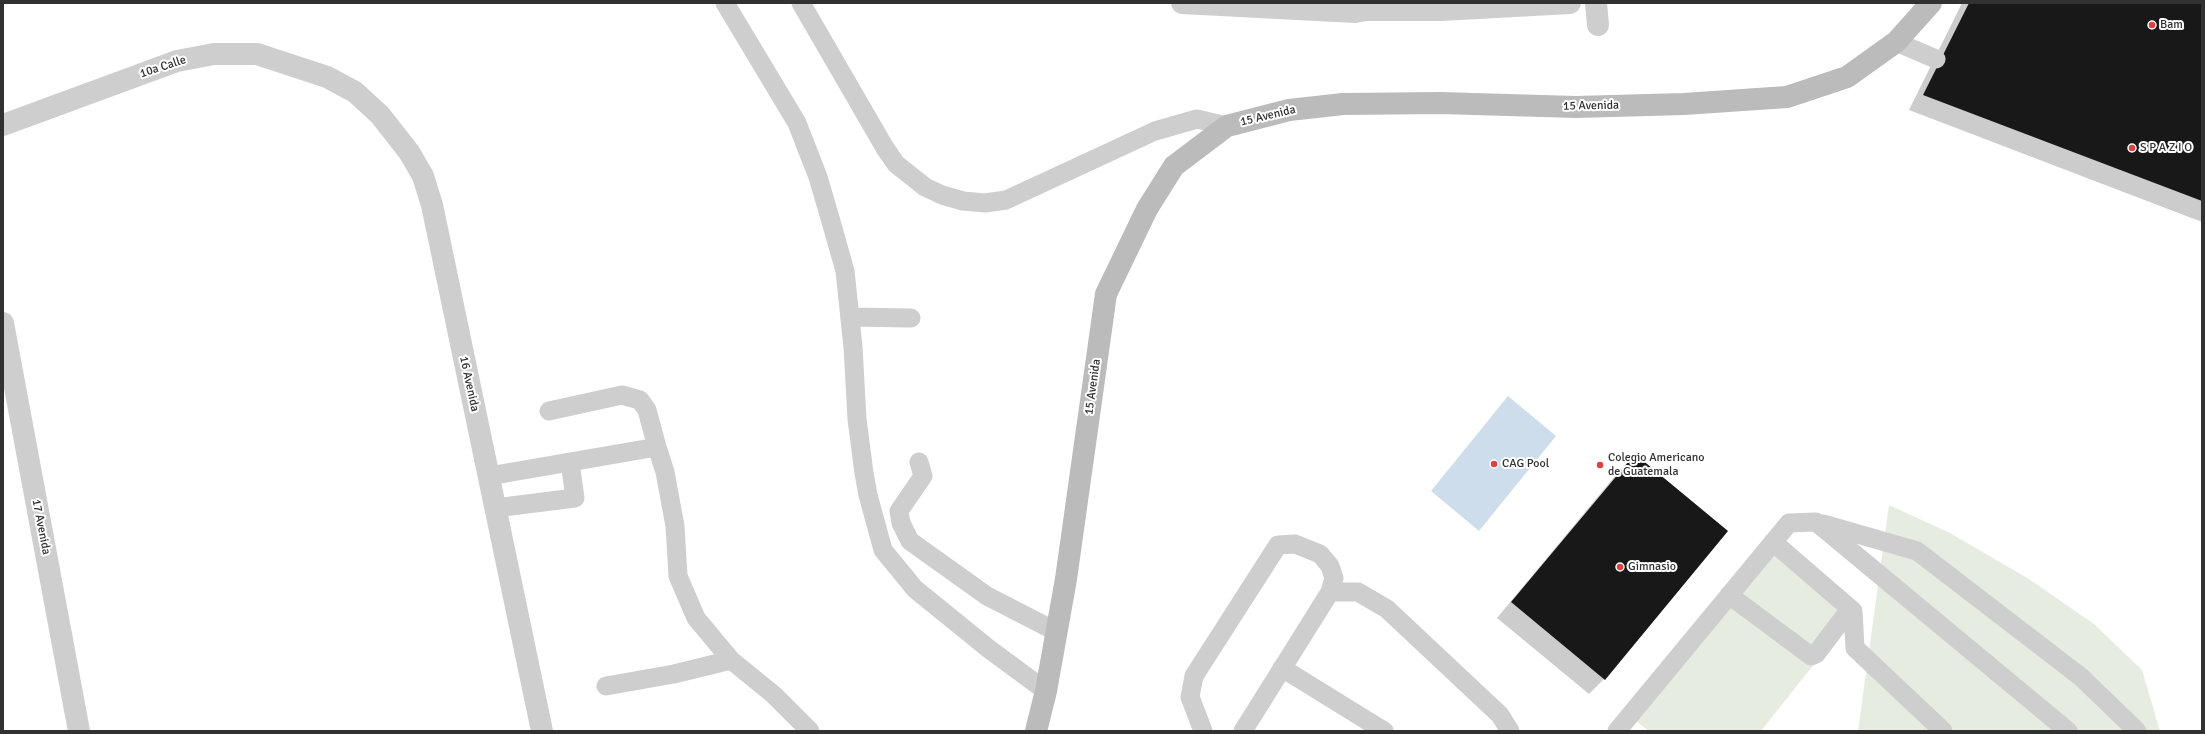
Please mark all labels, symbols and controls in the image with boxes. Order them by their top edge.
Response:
place label: Bam [2160,18,2183,32]
marker: Bam [2147,20,2157,30]
street label: 10a Calle [138,53,188,81]
street label: 15 Avenida [1563,98,1619,114]
street label: 15 Avenida [1239,103,1297,129]
place label: S P A Z I O [2140,141,2192,155]
marker: S P A Z I O [2127,143,2137,153]
street label: 16 Avenida [456,355,482,413]
street label: 15 Avenida [1082,358,1104,416]
place label: Colegio Americano de Guatemala [1608,451,1705,479]
place label: CAG Pool [1502,457,1549,471]
marker: CAG Pool [1489,459,1499,469]
marker: Colegio Americano de Guatemala [1595,460,1605,470]
street label: 17 Avenida [29,498,53,556]
place label: Gimnasio [1628,560,1676,574]
marker: Gimnasio [1615,562,1625,572]

